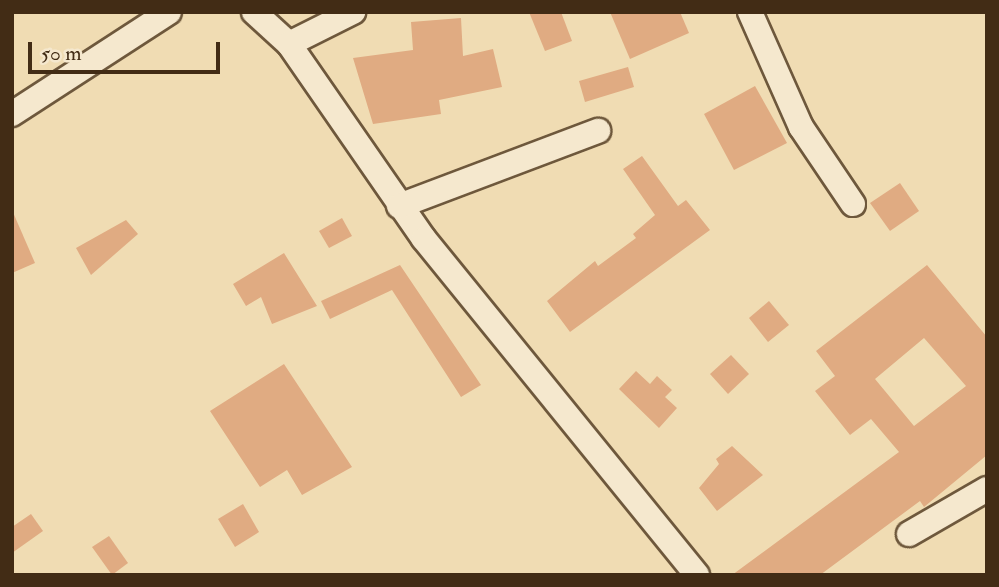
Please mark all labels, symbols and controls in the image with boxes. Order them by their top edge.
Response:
scale bar [32,28,224,72]
text: 50 m [41,40,82,67]

